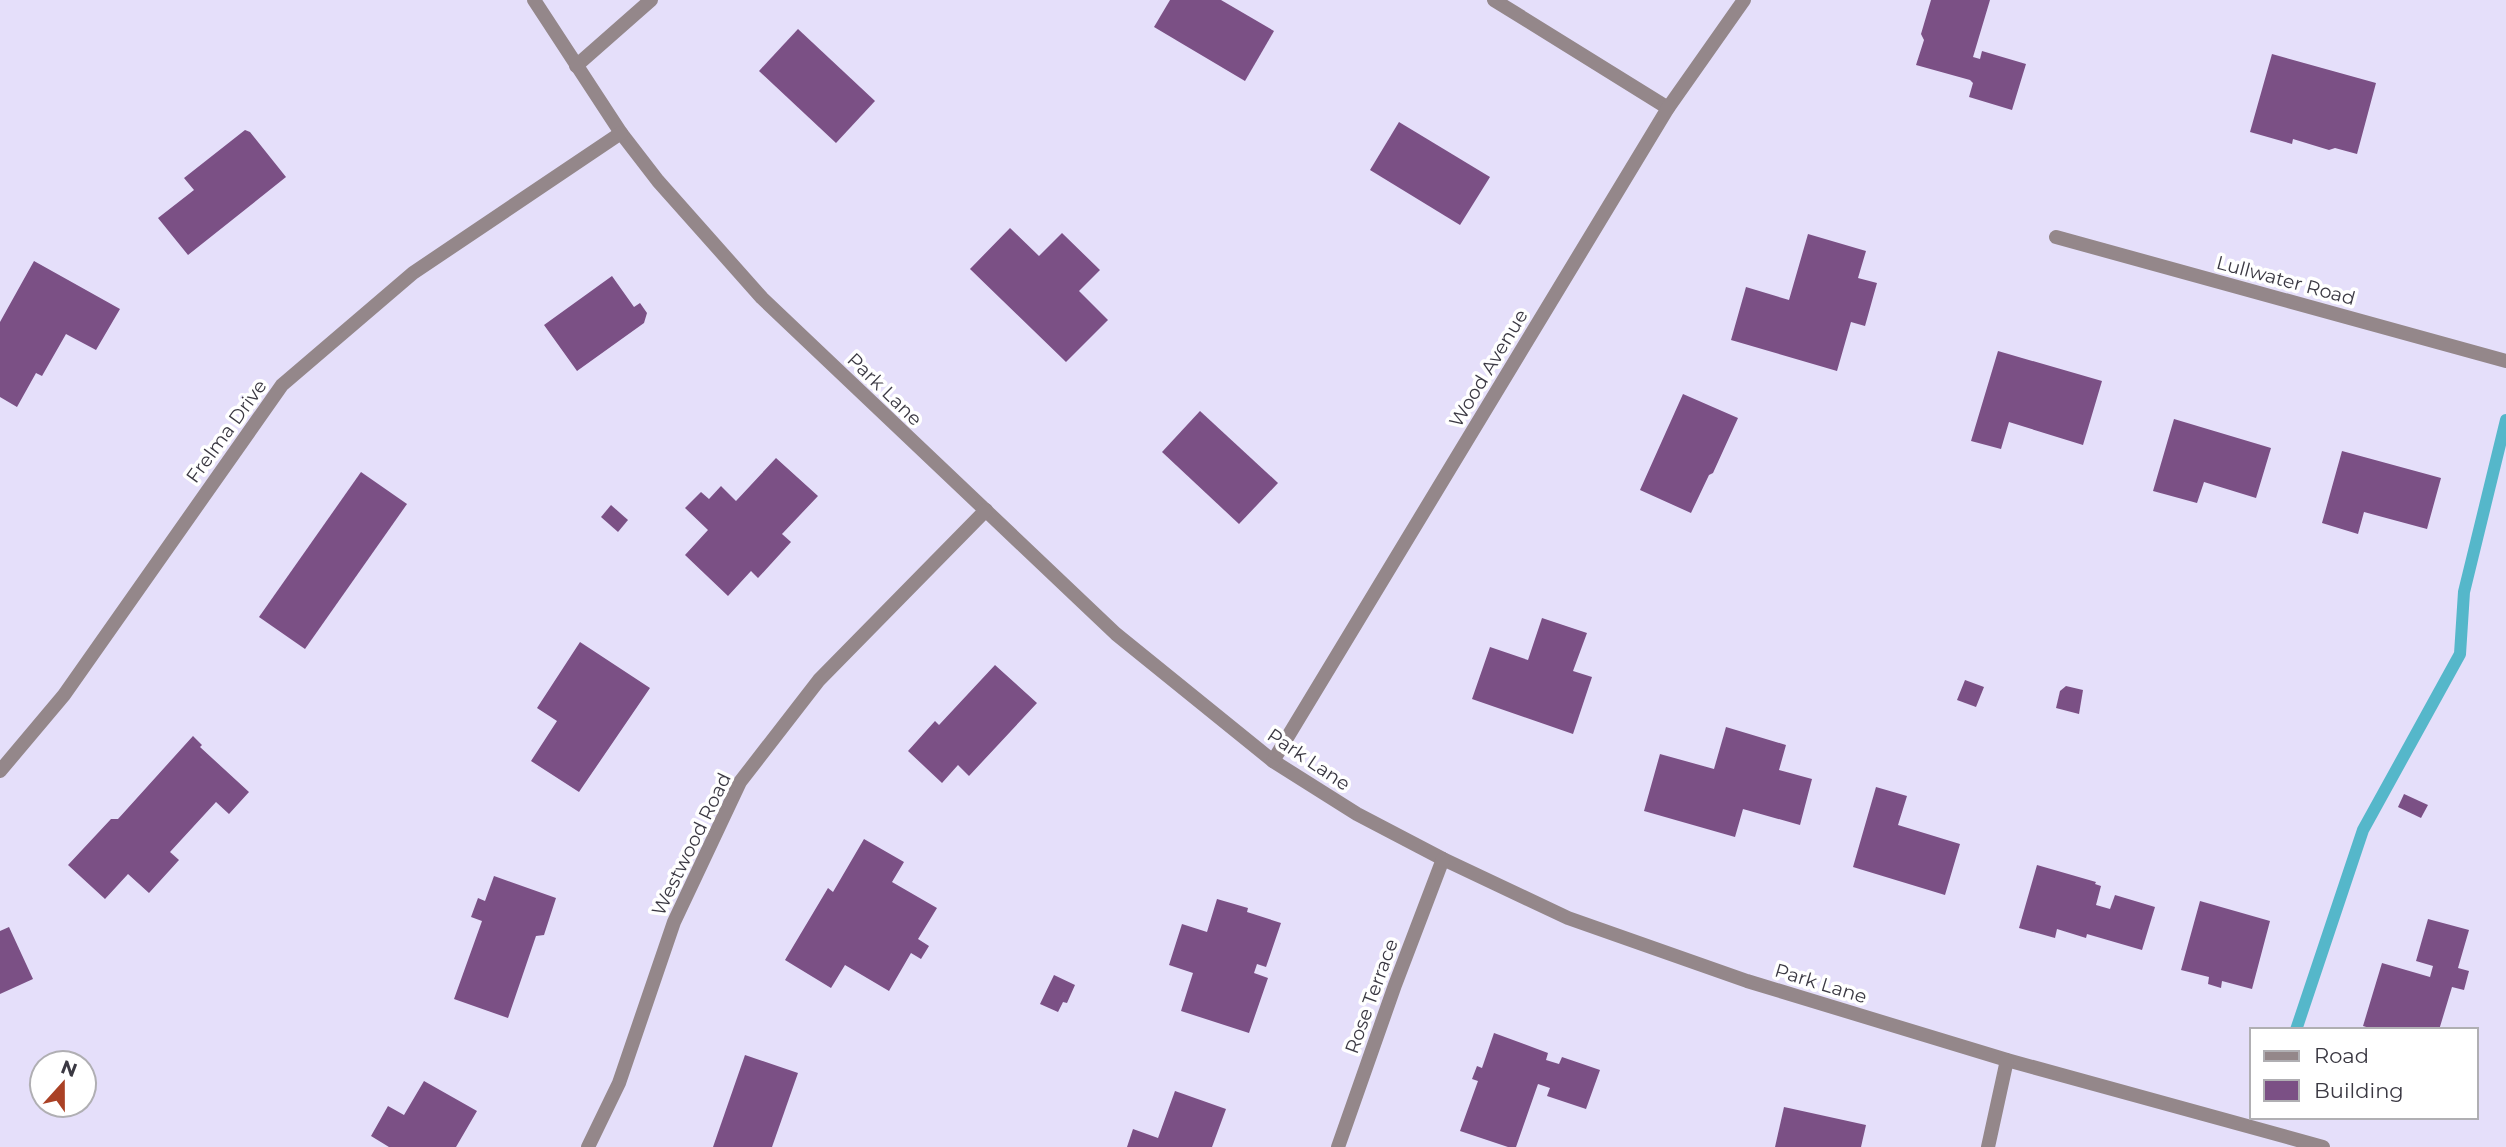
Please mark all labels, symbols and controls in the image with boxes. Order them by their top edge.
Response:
street label: Lullwater Road [2214,251,2358,310]
street label: Wood Avenue [1444,305,1533,431]
street label: Park Lane [842,348,927,431]
street label: Frelma Drive [181,375,272,487]
street label: Park Lane [1263,723,1355,796]
street label: Westwood Road [647,769,736,919]
street label: Rose Terrace [1340,936,1403,1057]
street label: Park Lane [1772,959,1870,1008]
legend [2250,1028,2478,1119]
text: Road [2314,1043,2369,1068]
north arrow [28,1049,98,1119]
text: N [58,1055,80,1082]
text: Building [2314,1078,2404,1103]

